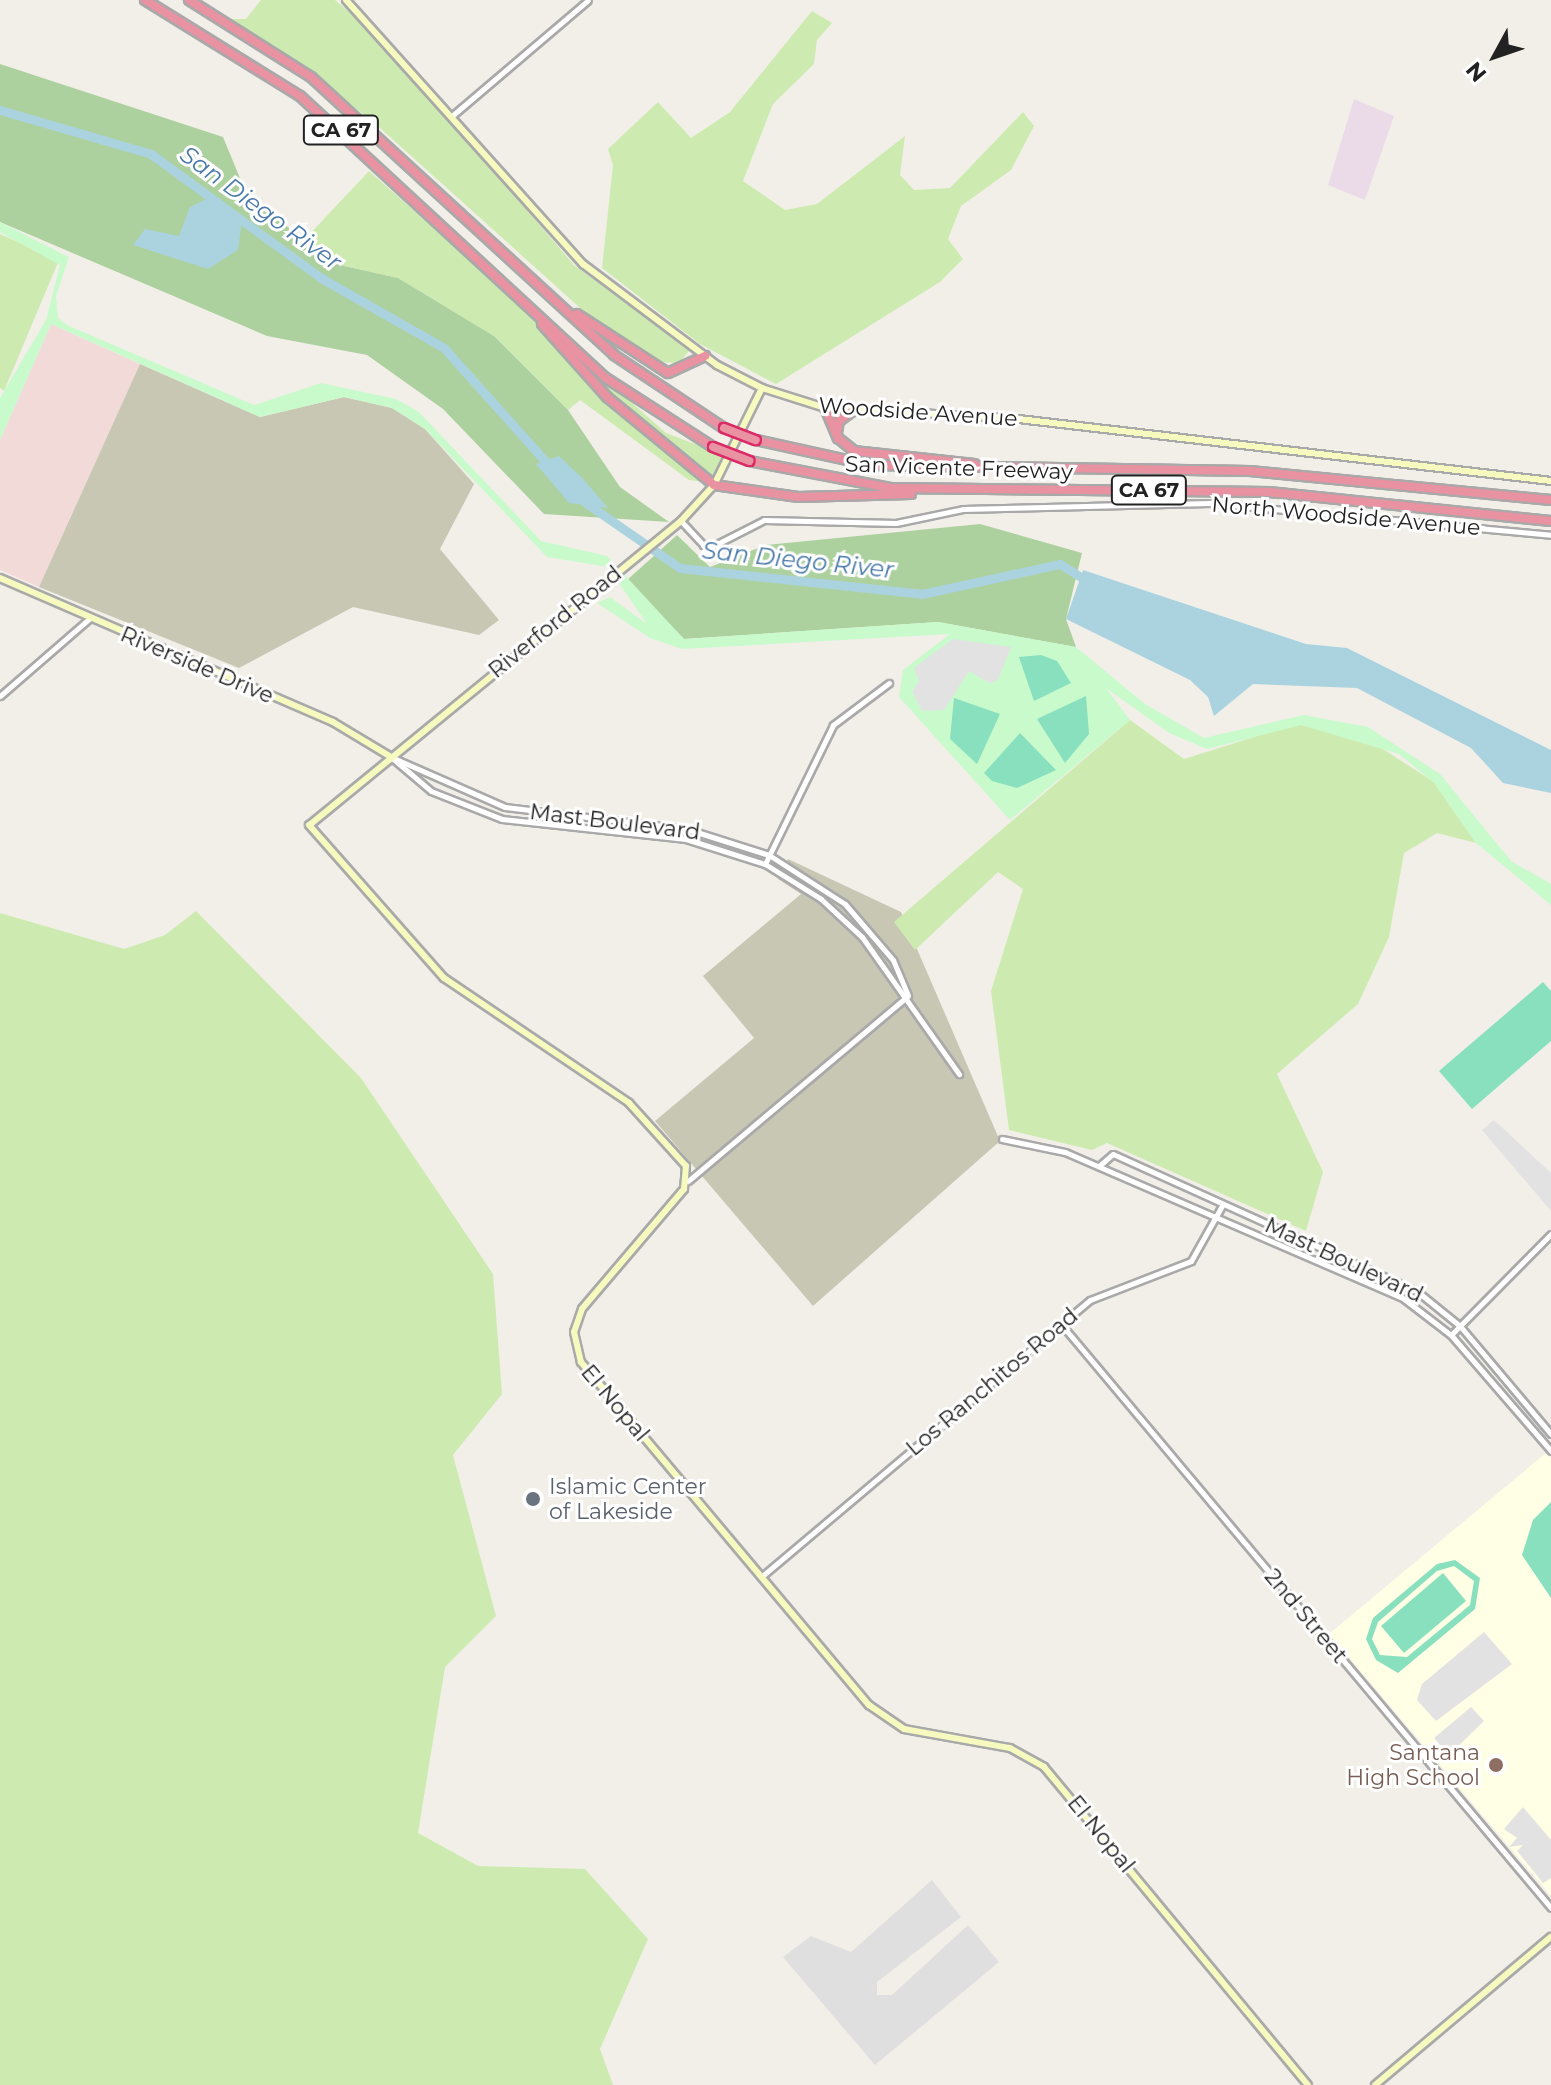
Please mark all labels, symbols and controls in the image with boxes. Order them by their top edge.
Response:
north arrow [1455,16,1535,96]
text: N [1460,56,1492,87]
road number: CA 67 [301,114,381,146]
water label: San Diego River [175,140,347,276]
street label: Woodside Avenue [818,392,1018,432]
street label: San Vicente Freeway [845,451,1073,485]
road number: CA 67 [1109,474,1189,506]
street label: North Woodside Avenue [1210,491,1482,541]
water label: San Diego River [701,536,895,584]
street label: Riverford Road [483,560,627,684]
street label: Riverside Drive [116,621,278,709]
street label: Mast Boulevard [528,798,702,846]
street label: Mast Boulevard [1261,1212,1427,1308]
street label: Los Ranchitos Road [901,1303,1083,1461]
street label: El Nopal [575,1359,655,1447]
place label: Islamic Center of Lakeside [549,1473,707,1524]
marker: Islamic Center of Lakeside [524,1490,542,1508]
street label: 2nd Street [1259,1564,1353,1668]
place label: Santana High School [1346,1739,1480,1790]
marker: Santana High School [1487,1756,1505,1774]
street label: El Nopal [1062,1790,1140,1878]

